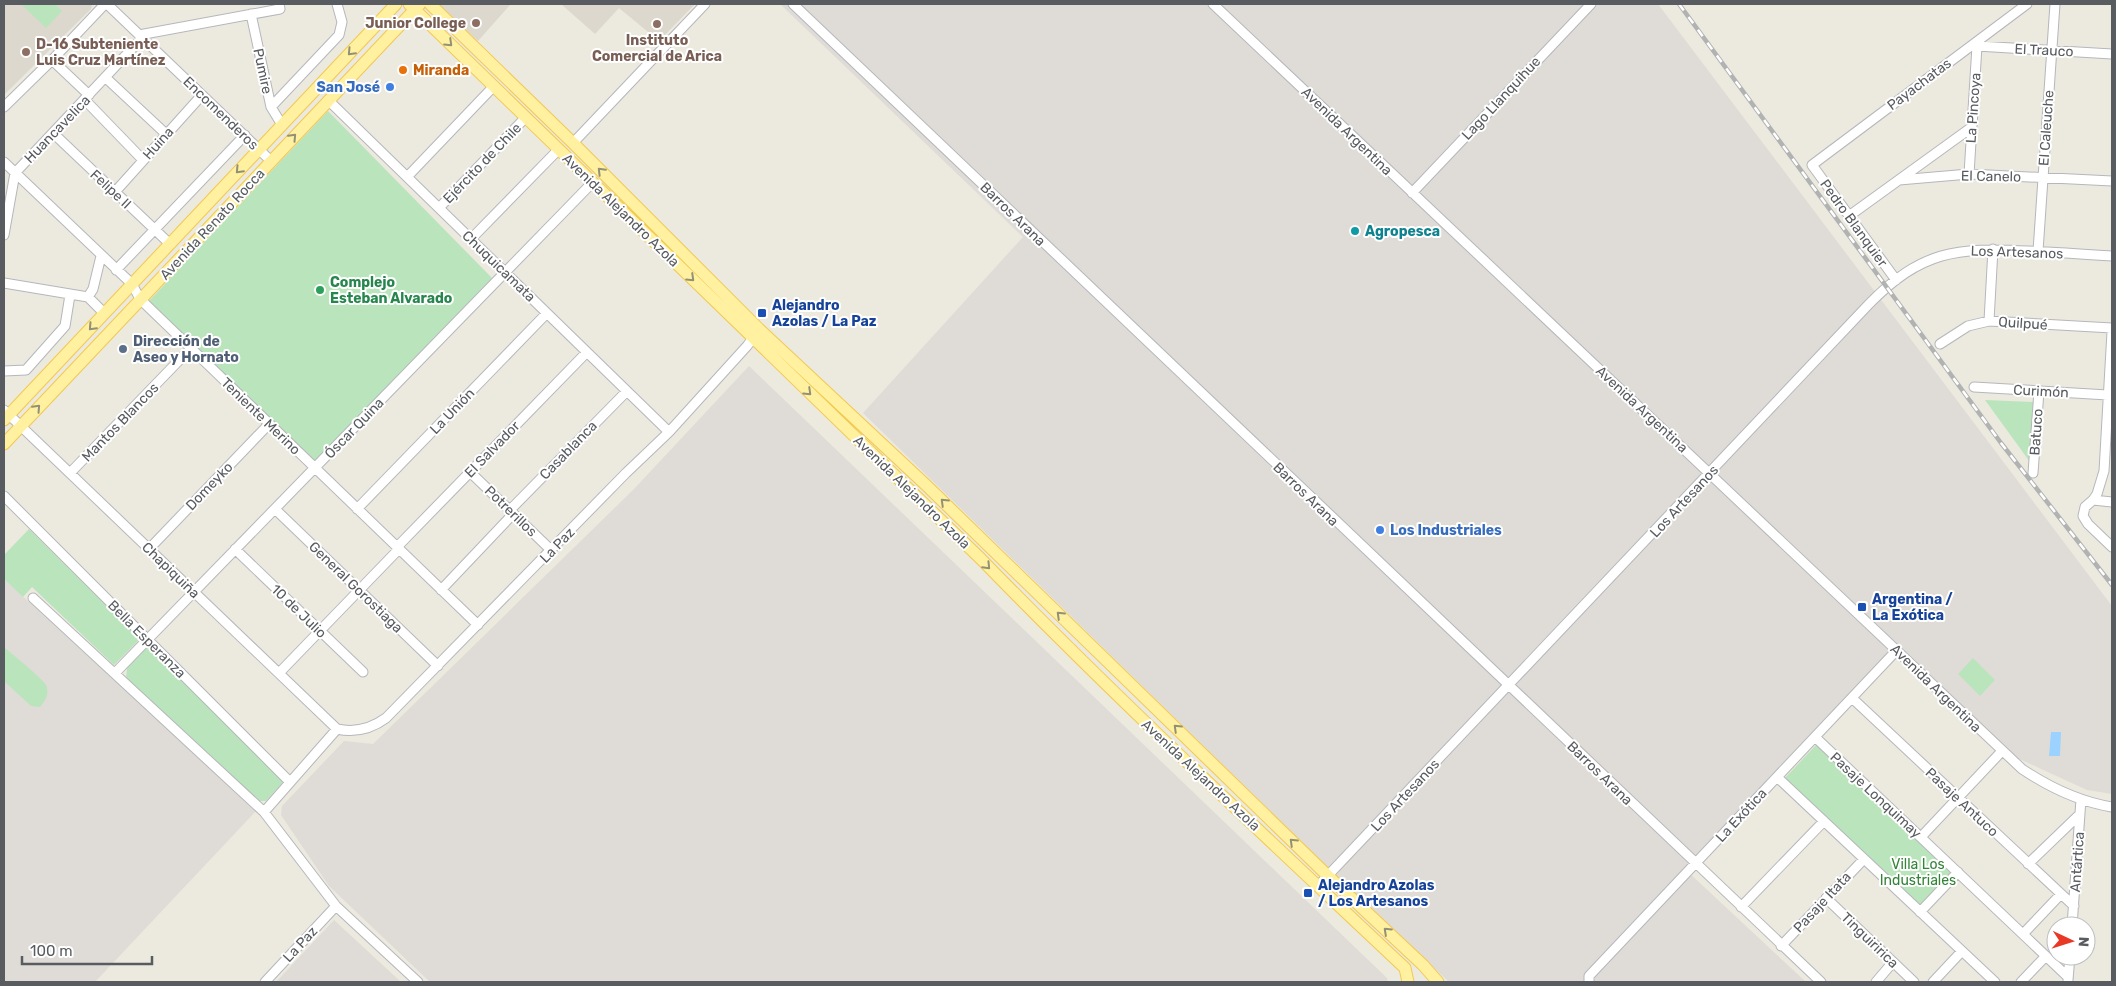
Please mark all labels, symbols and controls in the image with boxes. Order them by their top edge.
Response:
place label: Junior College [365,15,466,32]
marker: Junior College [470,17,482,29]
marker: Instituto Comercial de Arica [651,18,663,30]
place label: Instituto Comercial de Arica [592,32,722,65]
place label: D-16 Subteniente Luis Cruz Martínez [36,36,166,69]
one-way arrow [444,37,453,46]
street label: El Trauco [2014,40,2074,61]
marker: D-16 Subteniente Luis Cruz Martínez [20,46,32,58]
one-way arrow [348,46,357,55]
street label: Pumire [249,47,276,96]
street label: Lago Llanquihue [1458,53,1544,144]
street label: Payachatas [1884,55,1955,114]
place label: Miranda [413,62,469,79]
marker: Miranda [397,64,409,76]
street label: La Pincoya [1963,72,1984,144]
street label: Encomenderos [179,73,262,154]
place label: San José [316,79,380,96]
marker: San José [384,81,396,93]
street label: Avenida Argentina [1298,84,1396,179]
street label: El Caleuche [2035,89,2058,167]
street label: Huancavelica [21,92,94,167]
street label: Ejército de Chile [440,119,525,207]
street label: Huina [139,124,177,163]
one-way arrow [287,134,296,143]
street label: Avenida Alejandro Azola [559,150,683,271]
street label: Avenida Renato Rocca [156,165,268,284]
one-way arrow [236,165,245,174]
street label: Felipe II [87,166,135,213]
street label: El Canelo [1961,167,2021,186]
one-way arrow [598,168,607,177]
street label: Pedro Blanquier [1816,176,1891,271]
street label: Barros Arana [976,179,1049,250]
place label: Agropesca [1365,223,1440,240]
marker: Agropesca [1349,225,1361,237]
street label: Chuquicamata [459,227,539,306]
street label: Los Artesanos [1970,242,2064,263]
one-way arrow [686,272,695,281]
place label: Complejo Esteban Alvarado [330,274,452,307]
marker: Complejo Esteban Alvarado [314,284,326,296]
place label: Alejandro Azolas / La Paz [772,297,877,330]
marker: Alejandro Azolas / La Paz [756,307,768,319]
street label: Quilpué [1998,313,2048,334]
one-way arrow [89,321,98,330]
place label: Dirección de Aseo y Hornato [133,333,239,366]
marker: Dirección de Aseo y Hornato [117,343,129,355]
street label: Avenida Argentina [1592,362,1691,456]
street label: Teniente Merino [217,374,304,458]
street label: Mantos Blancos [78,379,162,465]
street label: Curimón [2013,382,2069,401]
street label: La Unión [426,385,478,438]
one-way arrow [802,386,811,395]
street label: Óscar Quina [320,394,388,462]
one-way arrow [31,405,40,414]
street label: Batuco [2026,408,2047,456]
street label: El Salvador [461,417,524,481]
street label: Casablanca [536,417,601,483]
street label: Avenida Alejandro Azola [850,432,974,553]
street label: Domeyko [182,459,236,514]
street label: Barros Arana [1269,459,1342,530]
street label: Los Artesanos [1647,462,1722,541]
street label: Potrerillos [481,482,540,540]
one-way arrow [941,499,950,508]
place label: Los Industriales [1390,522,1502,539]
street label: La Paz [536,524,578,567]
marker: Los Industriales [1374,524,1386,536]
street label: General Gorostiaga [305,538,406,637]
street label: Chapiquiña [138,539,203,602]
one-way arrow [981,560,990,569]
street label: 10 de Julio [268,581,330,642]
place label: Argentina / La Exótica [1872,591,1953,624]
street label: Bella Esperanza [104,597,189,682]
marker: Argentina / La Exótica [1856,601,1868,613]
one-way arrow [1057,612,1066,621]
street label: Avenida Argentina [1887,641,1985,736]
street label: Avenida Alejandro Azola [1138,716,1263,835]
one-way arrow [1174,725,1183,734]
street label: Barros Arana [1563,738,1636,809]
street label: Pasaje Lonquimay [1827,749,1925,842]
street label: Los Artesanos [1368,756,1443,835]
street label: Pasaje Antuco [1922,764,2002,840]
street label: La Exótica [1712,785,1770,846]
street label: Antártica [2067,831,2088,893]
one-way arrow [1290,839,1299,848]
park label: Villa Los Industriales [1880,856,1956,889]
street label: Pasaje Itata [1790,869,1855,936]
place label: Alejandro Azolas / Los Artesanos [1318,877,1435,910]
marker: Alejandro Azolas / Los Artesanos [1302,887,1314,899]
street label: Tinguiririca [1837,909,1902,972]
north arrow [2046,916,2096,966]
street label: La Paz [280,923,321,966]
one-way arrow [1384,928,1393,937]
scale bar [22,934,152,966]
text: N [2075,936,2092,947]
text: 100 m [30,942,72,960]

